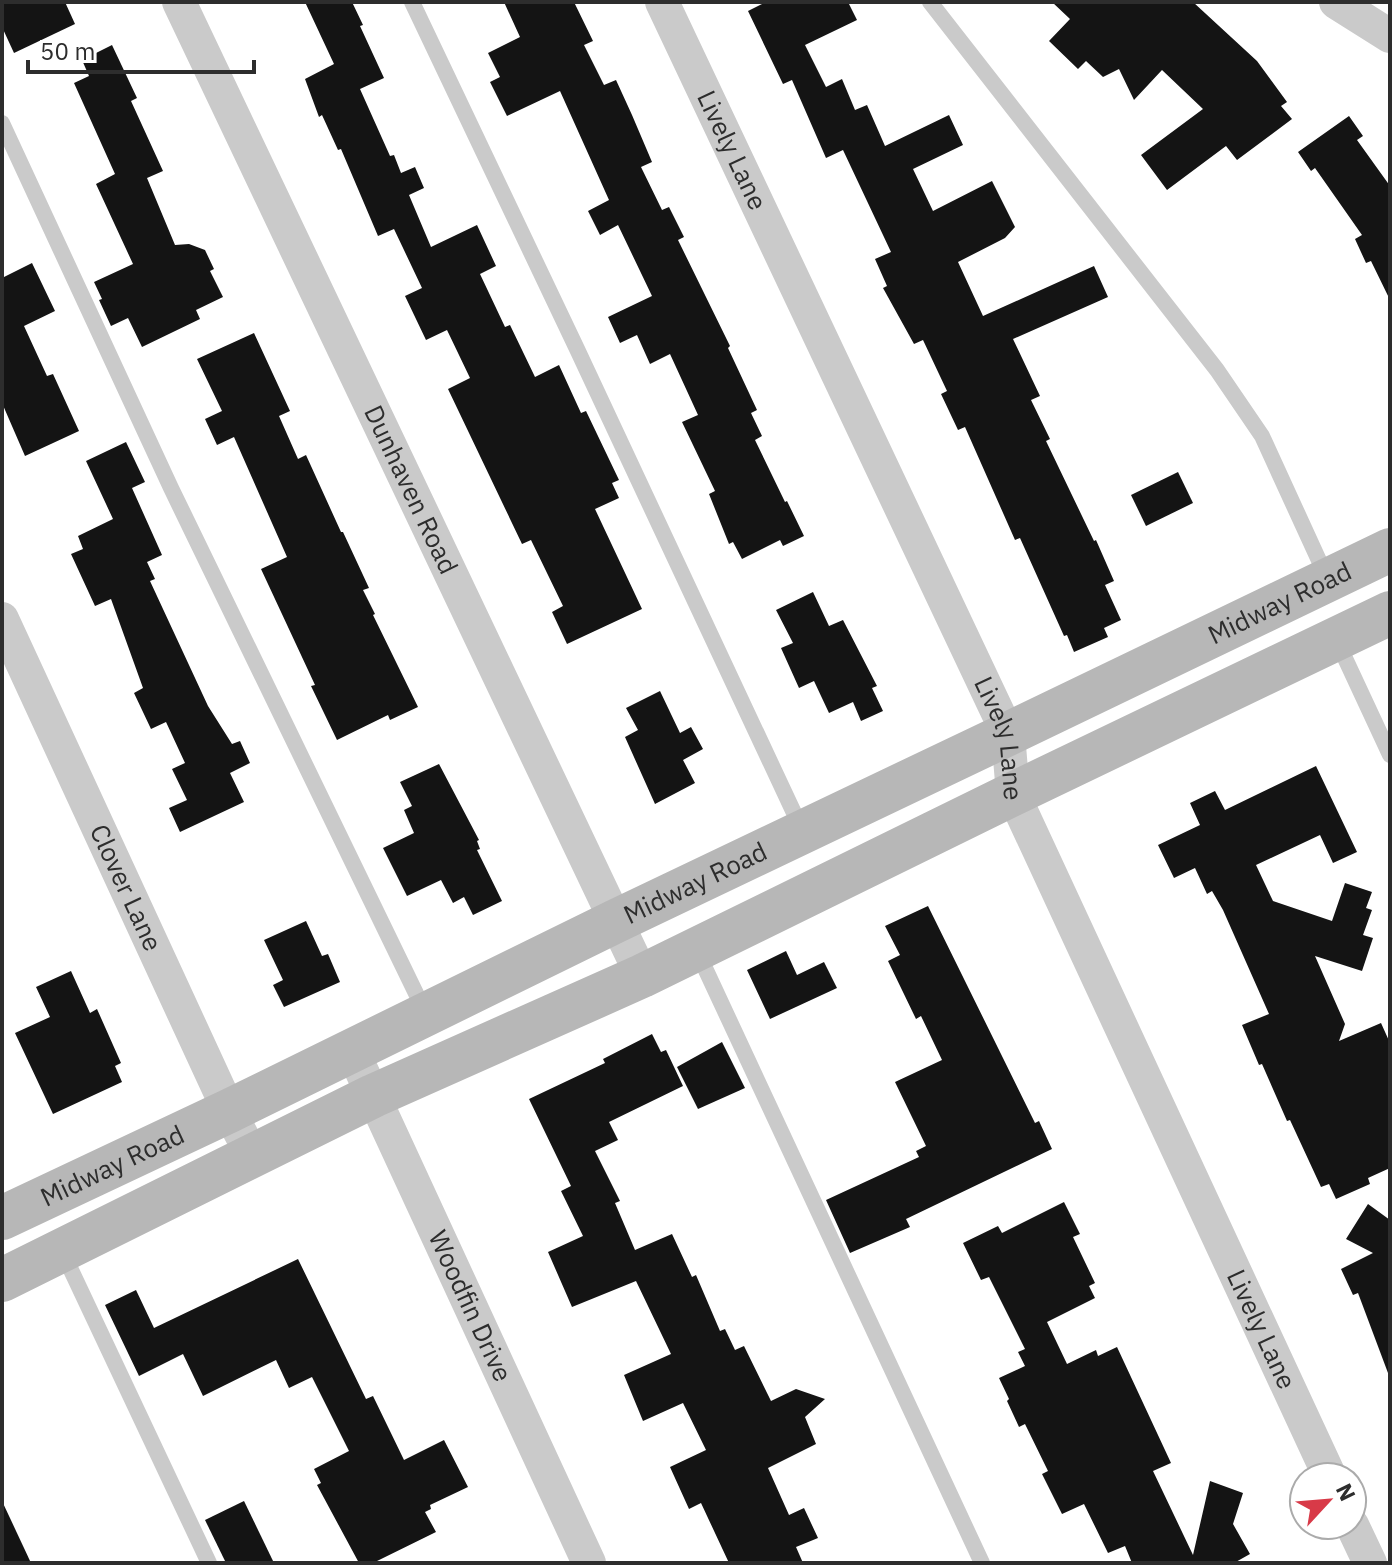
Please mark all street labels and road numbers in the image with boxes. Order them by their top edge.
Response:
street label: Lively Lane [690,85,776,215]
street label: Dunhaven Road [357,399,466,579]
street label: Midway Road [1202,553,1357,651]
street label: Lively Lane [967,670,1031,802]
street label: Clover Lane [83,818,171,956]
street label: Midway Road [618,833,772,931]
street label: Midway Road [35,1117,189,1214]
street label: Woodfin Drive [422,1224,521,1387]
street label: Lively Lane [1220,1264,1305,1394]

